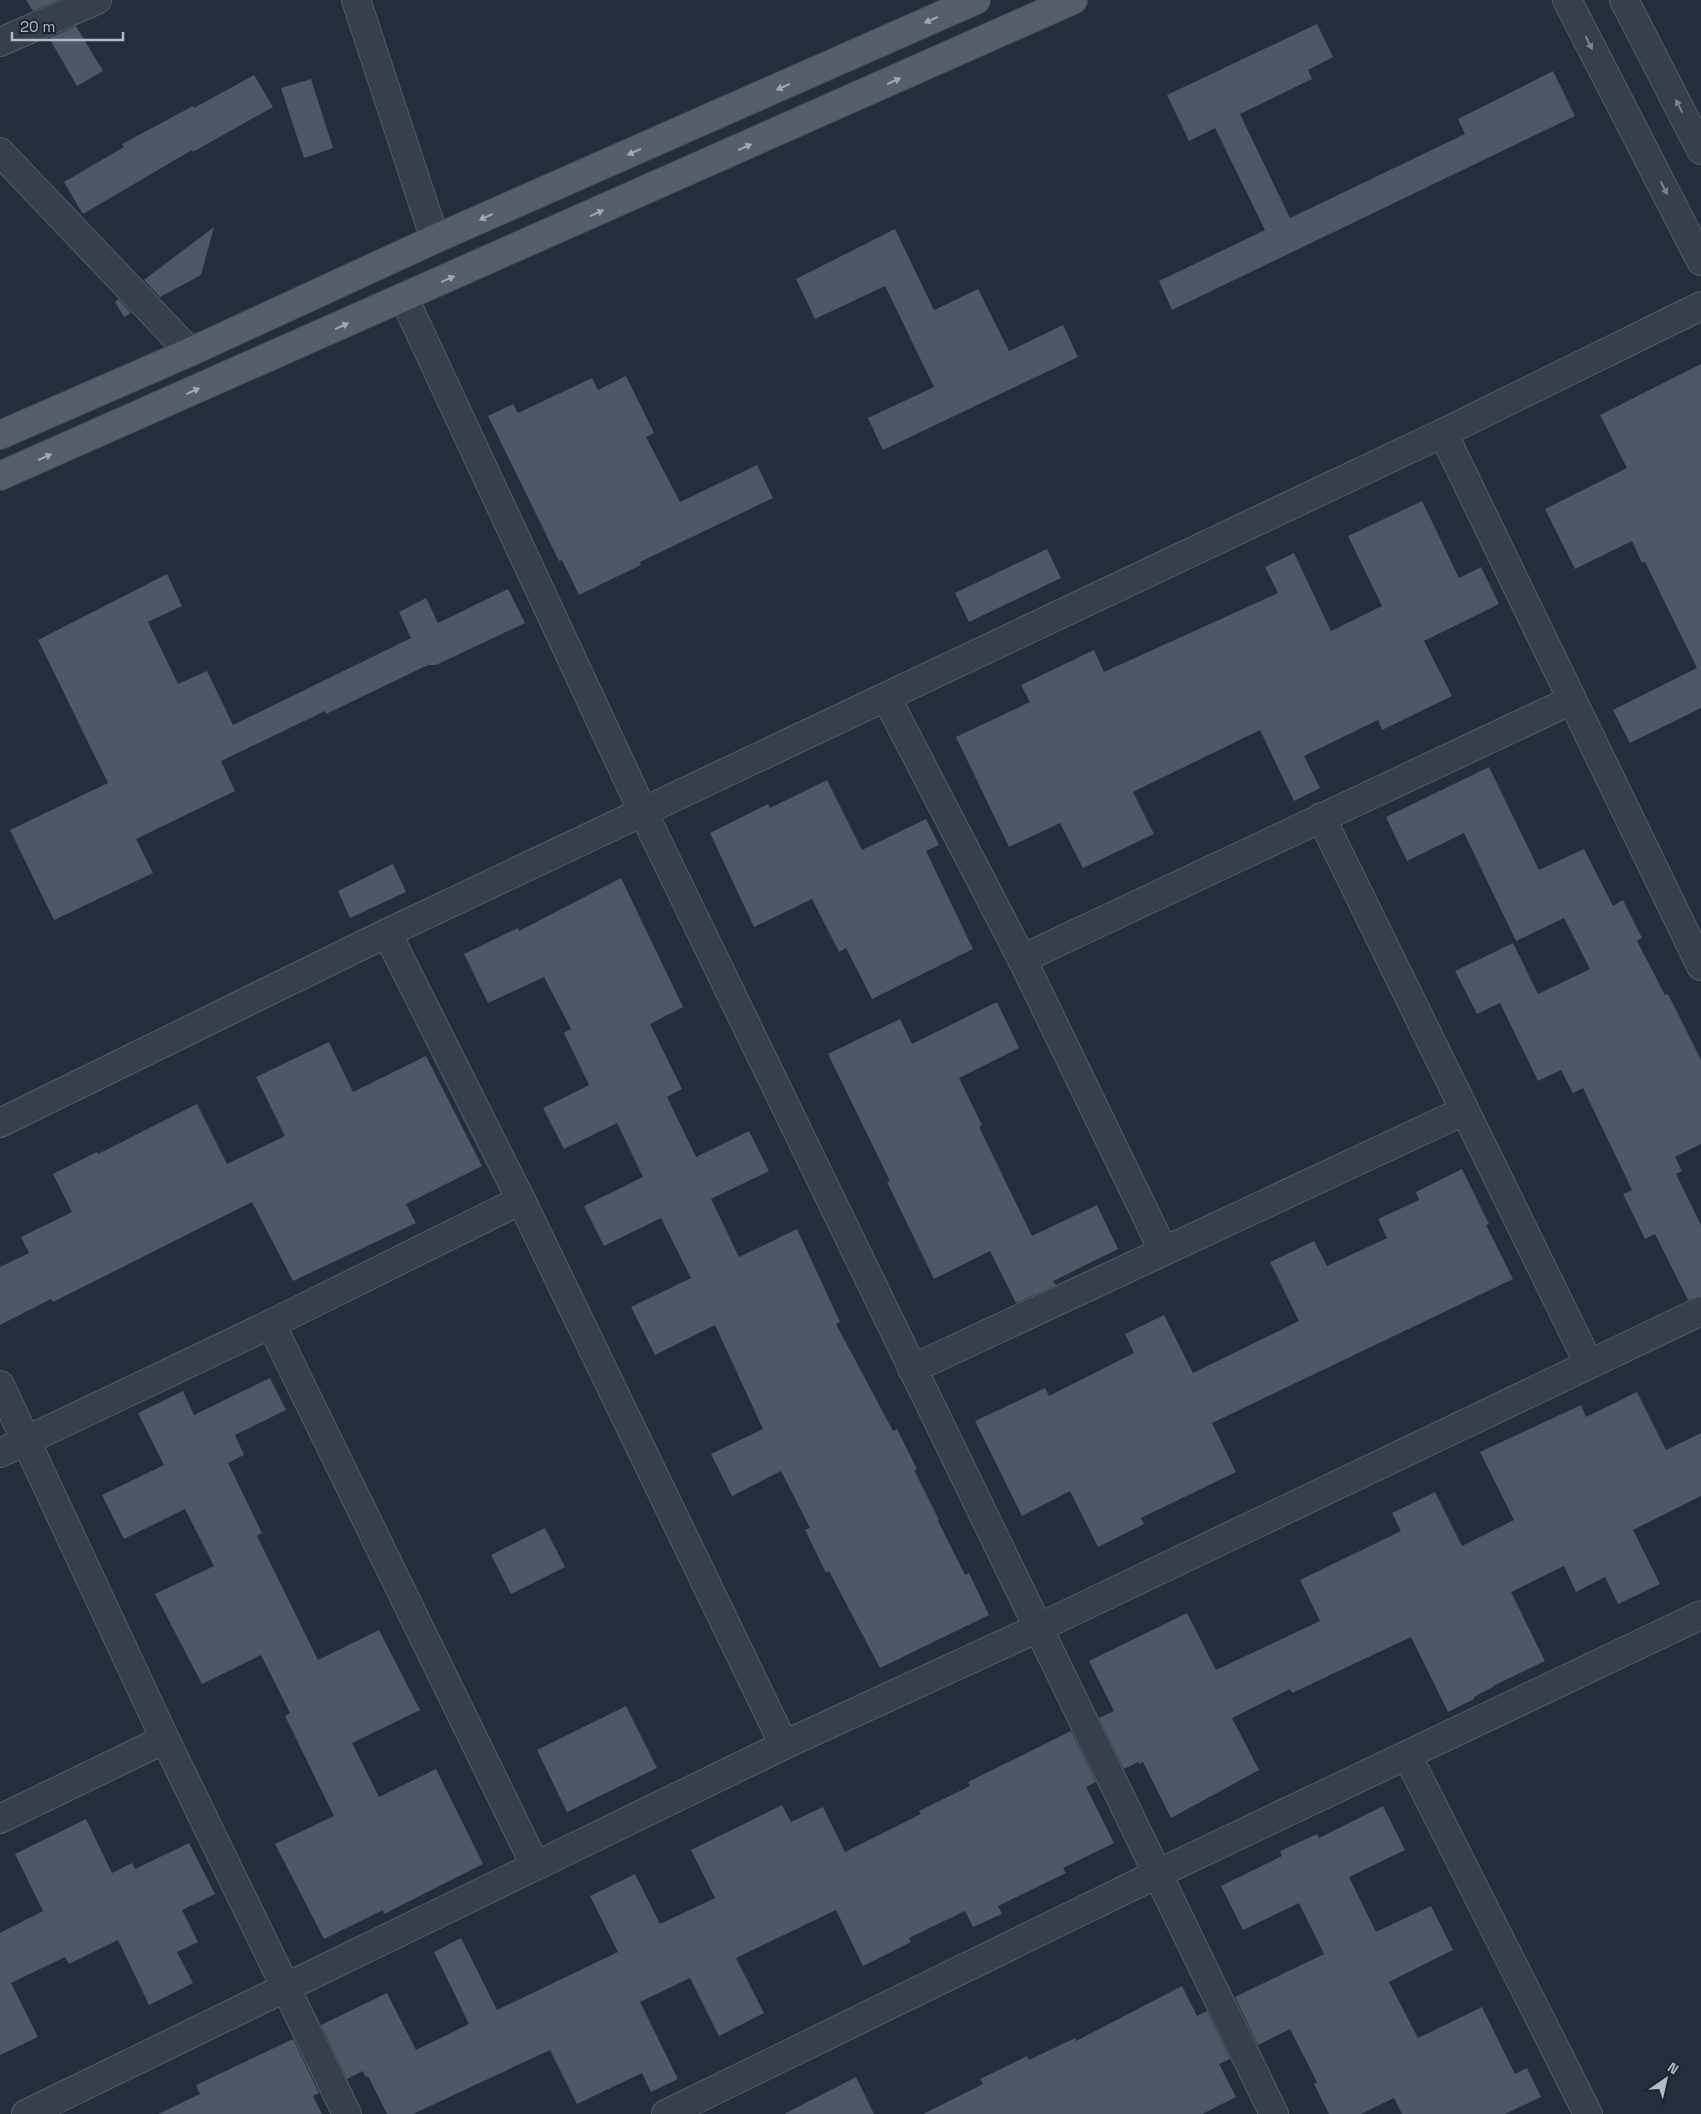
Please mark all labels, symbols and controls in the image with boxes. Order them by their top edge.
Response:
scale bar [12,10,124,42]
one-way arrow [924,16,938,24]
text: 20 m [20,17,55,36]
one-way arrow [1585,36,1593,51]
one-way arrow [887,77,901,85]
one-way arrow [776,83,790,91]
one-way arrow [1675,99,1683,113]
one-way arrow [738,143,752,151]
one-way arrow [627,148,641,156]
one-way arrow [1660,181,1668,195]
one-way arrow [590,208,604,216]
one-way arrow [479,214,493,222]
one-way arrow [441,274,455,282]
one-way arrow [335,321,349,329]
one-way arrow [186,387,200,395]
one-way arrow [38,452,52,460]
north arrow [1641,2054,1691,2104]
text: N [1664,2058,1682,2078]

